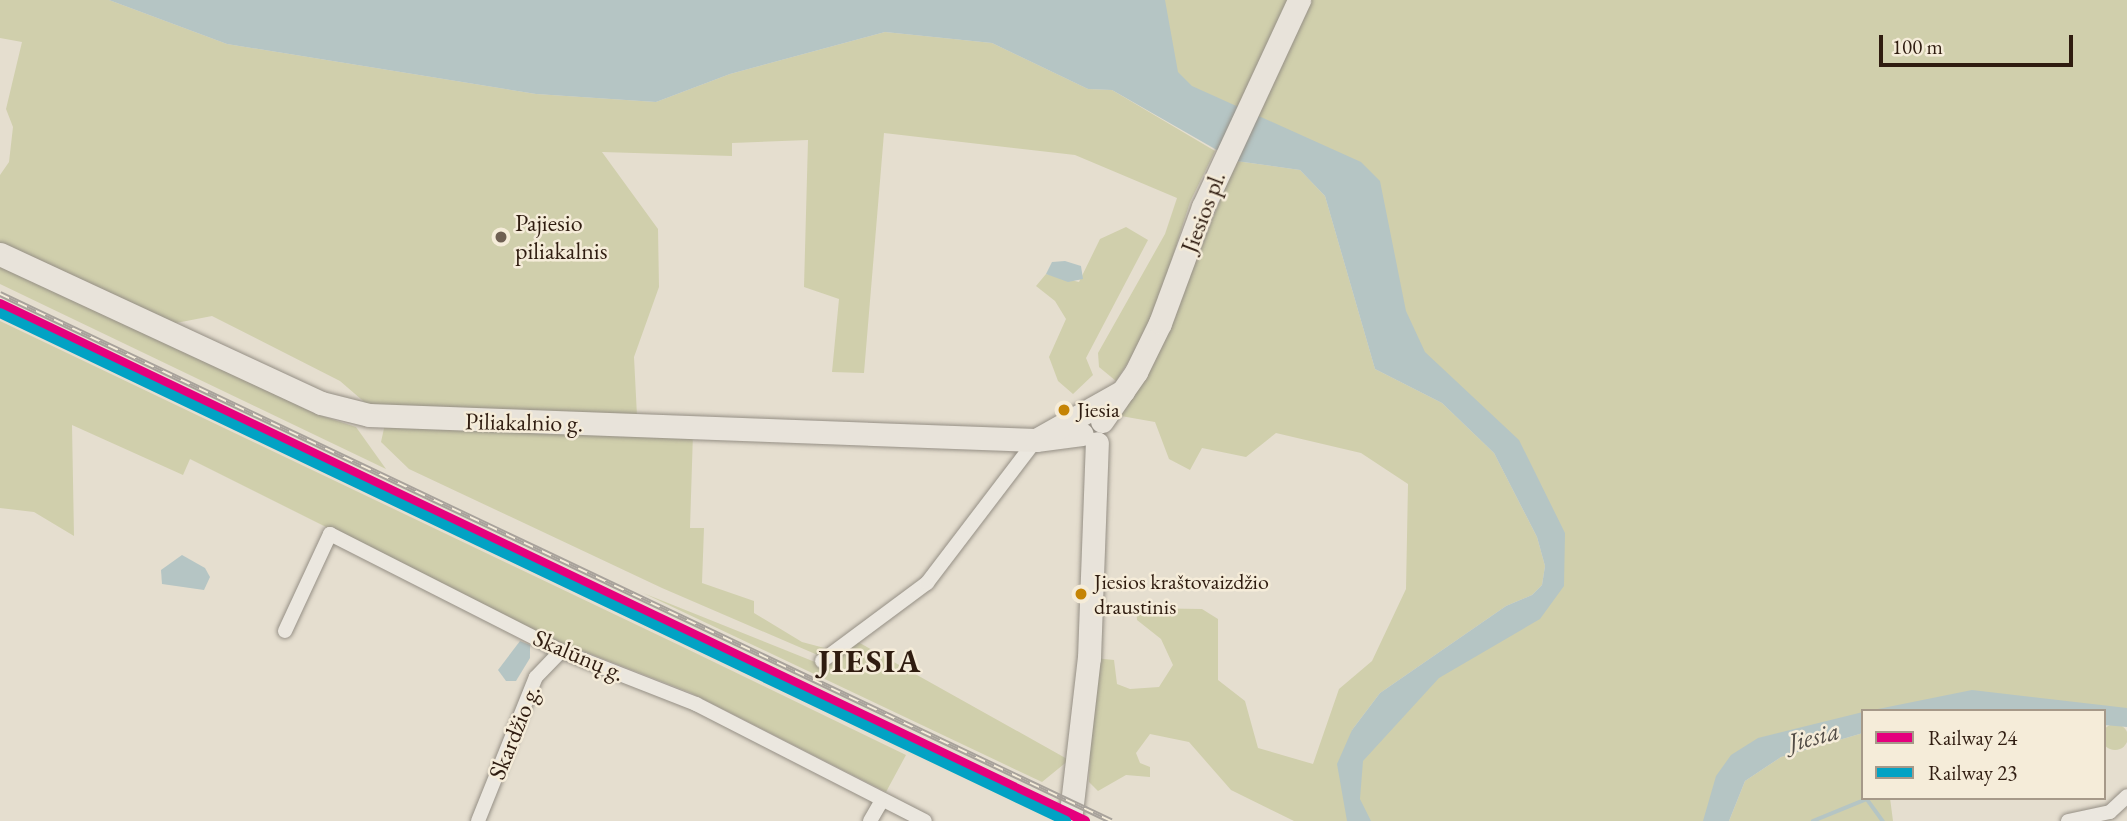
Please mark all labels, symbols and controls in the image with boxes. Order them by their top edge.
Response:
scale bar [1882,21,2076,65]
text: 100 m [1892,33,1943,60]
street label: Jiesios pl. [1174,167,1232,257]
place label: Pajiesio piliakalnis [515,209,607,265]
marker: Pajiesio piliakalnis [493,229,509,245]
place label: Jiesia [1077,397,1120,423]
marker: Jiesia [1057,403,1071,417]
street label: Piliakalnio g. [465,407,583,437]
place label: Jiesios kraštovaizdžio draustinis [1094,568,1269,620]
marker: Jiesios kraštovaizdžio draustinis [1074,587,1088,601]
street label: Skalūnų g. [529,623,629,687]
district label: JIESIA [819,642,921,680]
street label: Skardžio g. [482,680,546,784]
legend [1861,709,2106,800]
water label: Jiesia [1785,715,1843,759]
text: Railway 24 [1928,724,2017,751]
text: Railway 23 [1928,759,2017,786]

